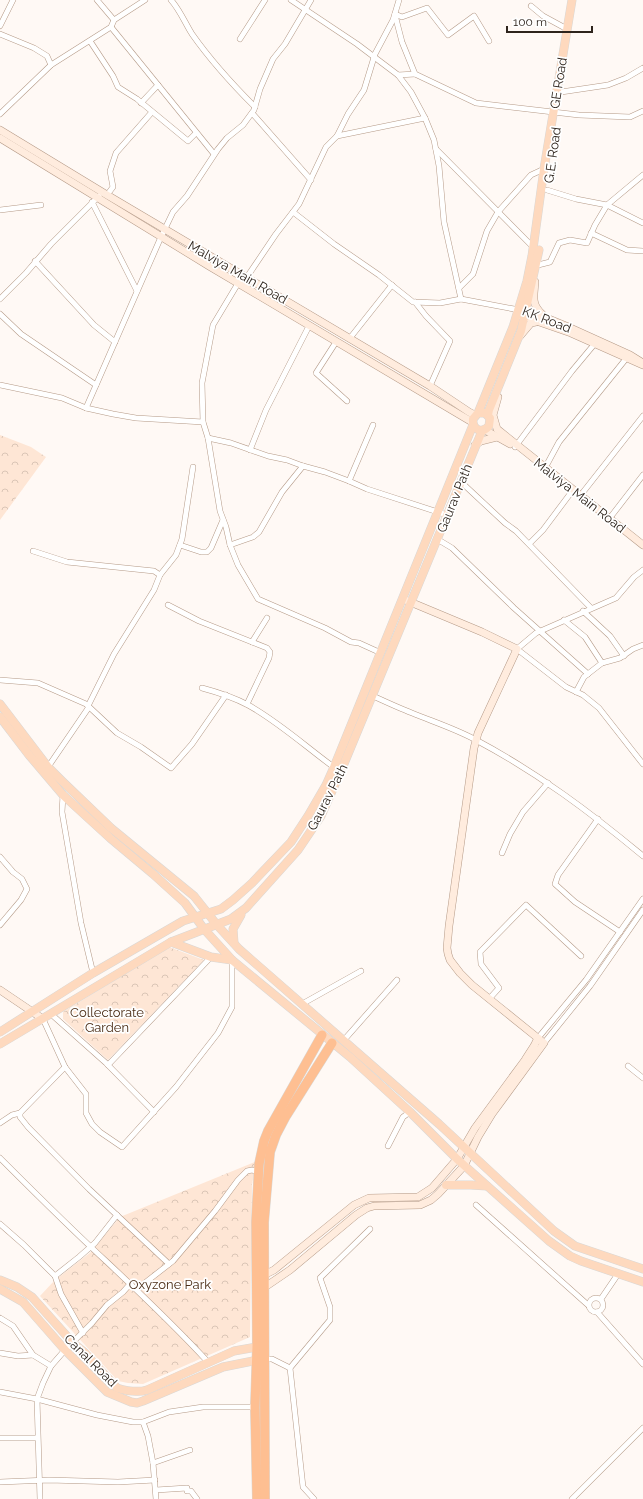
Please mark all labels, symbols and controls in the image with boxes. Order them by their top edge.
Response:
scale bar [507,8,592,34]
text: 100 m [513,15,547,29]
street label: GE Road [547,56,570,110]
street label: G.E. Road [541,126,564,184]
street label: Malviya Main Road [185,238,290,307]
street label: KK Road [520,303,573,336]
street label: Malviya Main Road [531,455,628,536]
street label: Gaurav Path [434,462,475,535]
street label: Gaurav Path [304,762,351,833]
park label: Collectorate Garden [70,1005,144,1035]
park label: Oxyzone Park [129,1277,211,1292]
street label: Canal Road [61,1331,120,1390]

